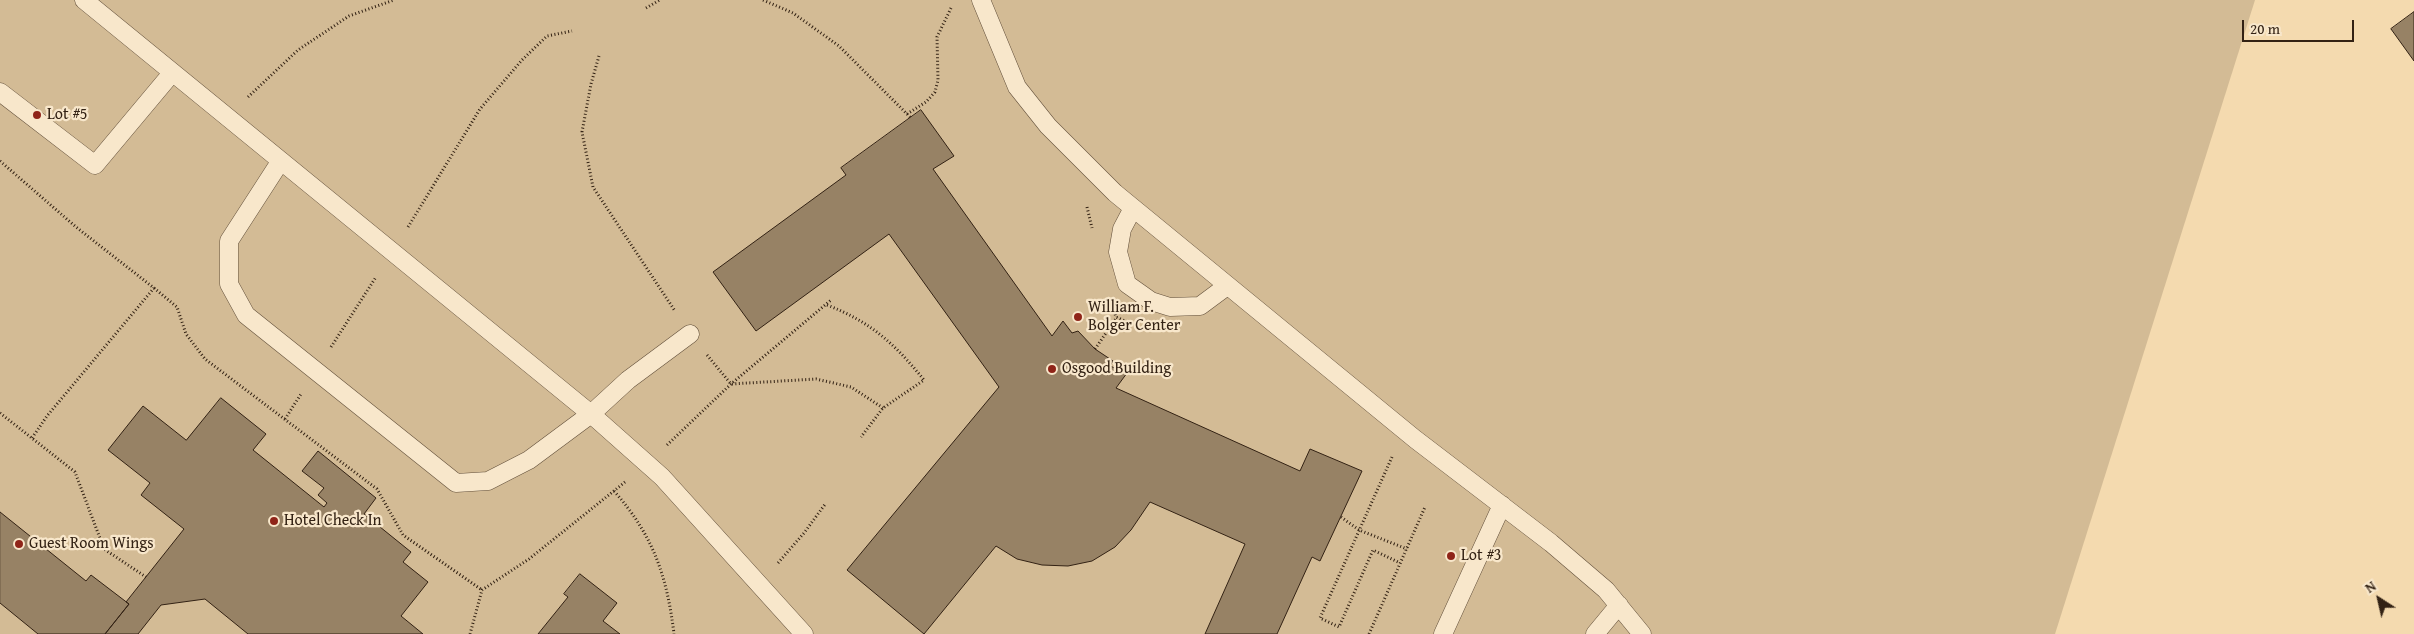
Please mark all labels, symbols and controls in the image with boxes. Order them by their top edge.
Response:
scale bar [2244,10,2356,42]
text: 20 m [2250,18,2280,39]
place label: Lot #5 [47,105,88,125]
marker: Lot #5 [31,109,43,121]
place label: William F. Bolger Center [1088,298,1180,336]
marker: William F. Bolger Center [1072,311,1084,323]
place label: Osgood Building [1062,359,1171,379]
marker: Osgood Building [1046,363,1058,375]
place label: Hotel Check In [284,511,382,531]
marker: Hotel Check In [268,515,280,527]
place label: Guest Room Wings [29,534,154,554]
marker: Guest Room Wings [13,538,25,550]
place label: Lot #3 [1461,546,1502,566]
marker: Lot #3 [1445,550,1457,562]
north arrow [2354,574,2404,624]
text: N [2361,576,2380,598]

